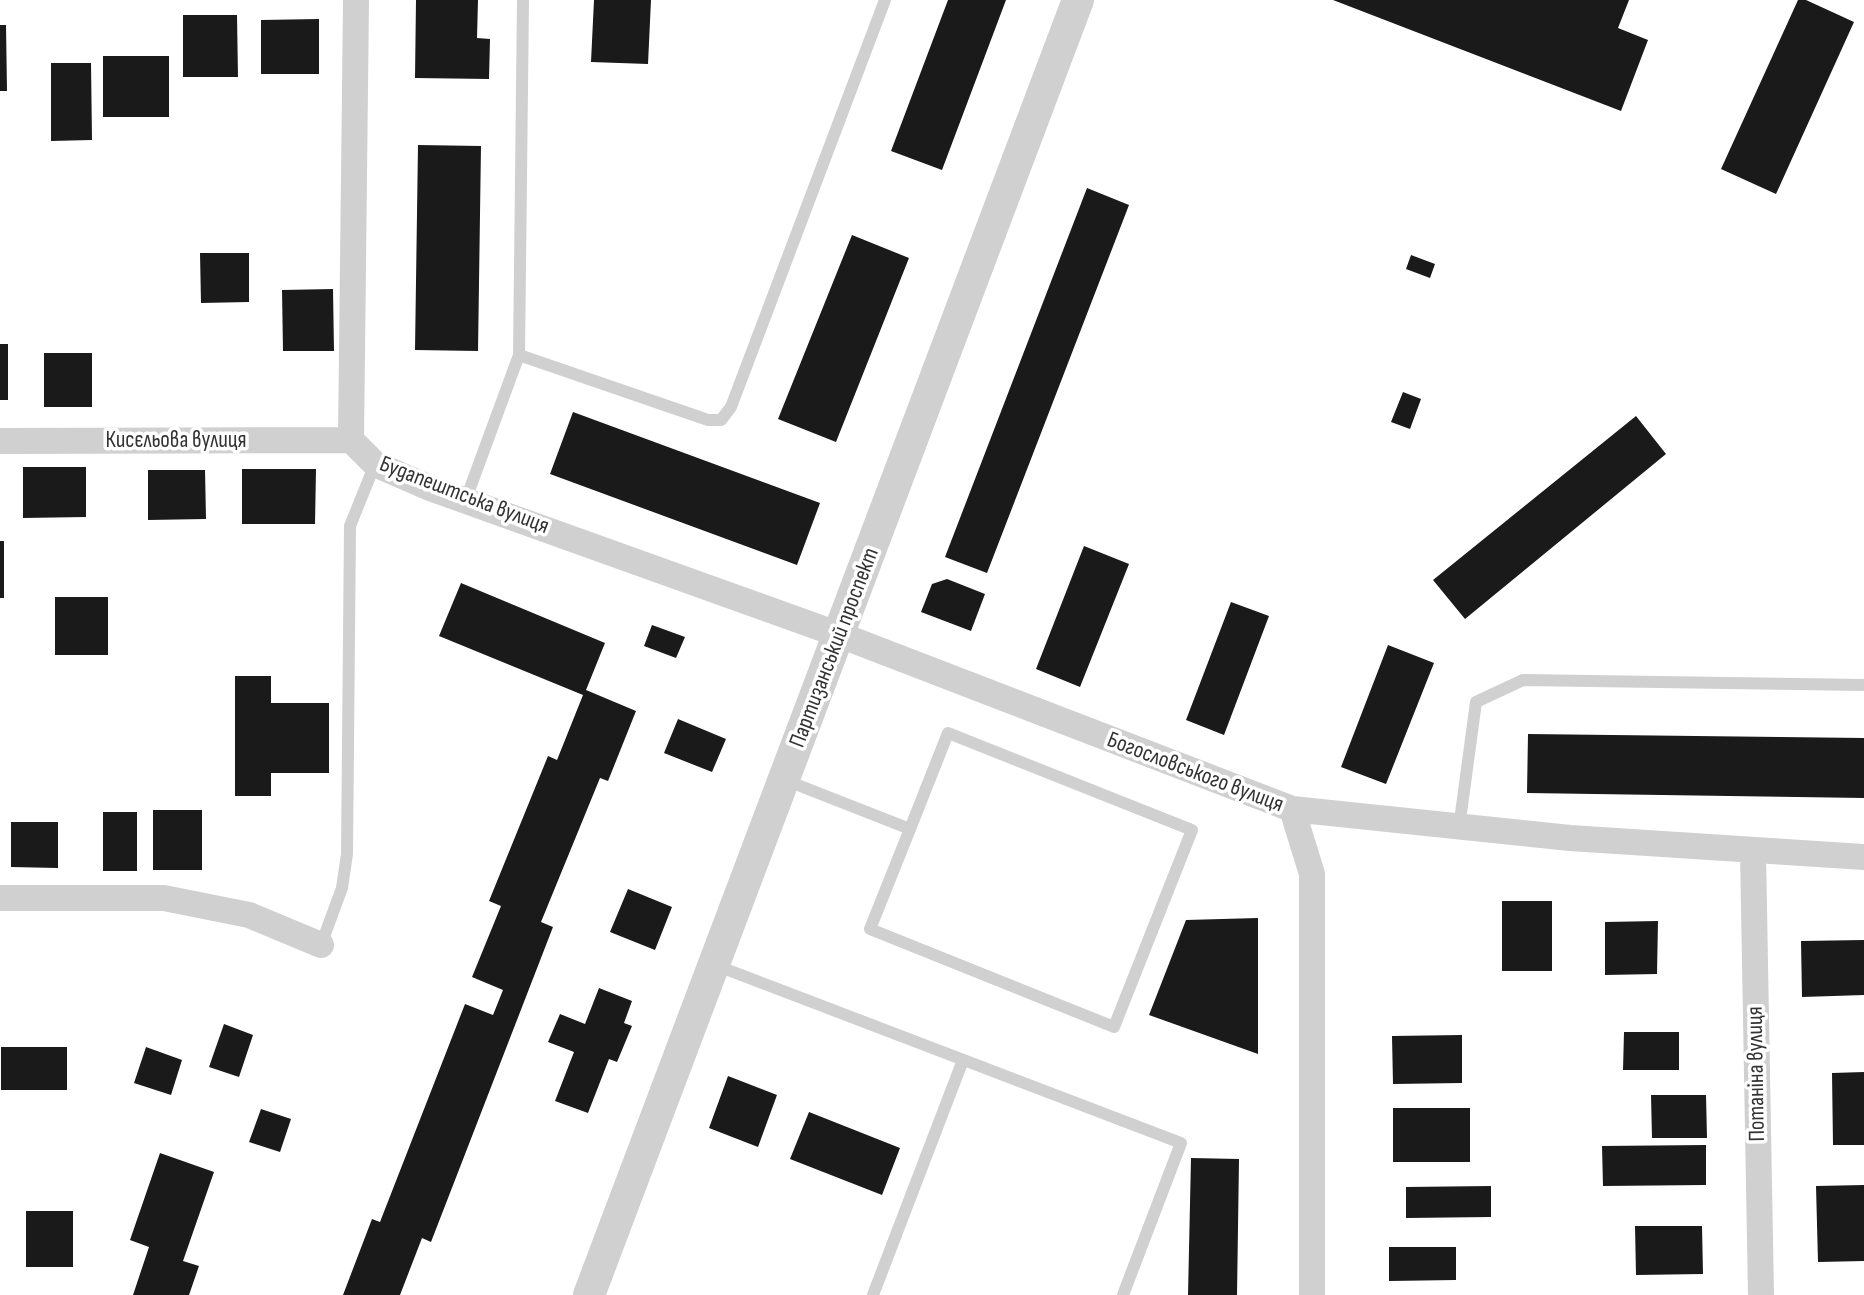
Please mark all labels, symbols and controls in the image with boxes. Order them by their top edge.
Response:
street label: Кисєльова вулиця [105,427,247,455]
street label: Будапештська вулиця [375,451,553,541]
street label: Партизанський проспект [784,544,886,752]
street label: Богословського вулиця [1103,727,1287,819]
street label: Потаніна вулиця [1742,1006,1772,1142]

